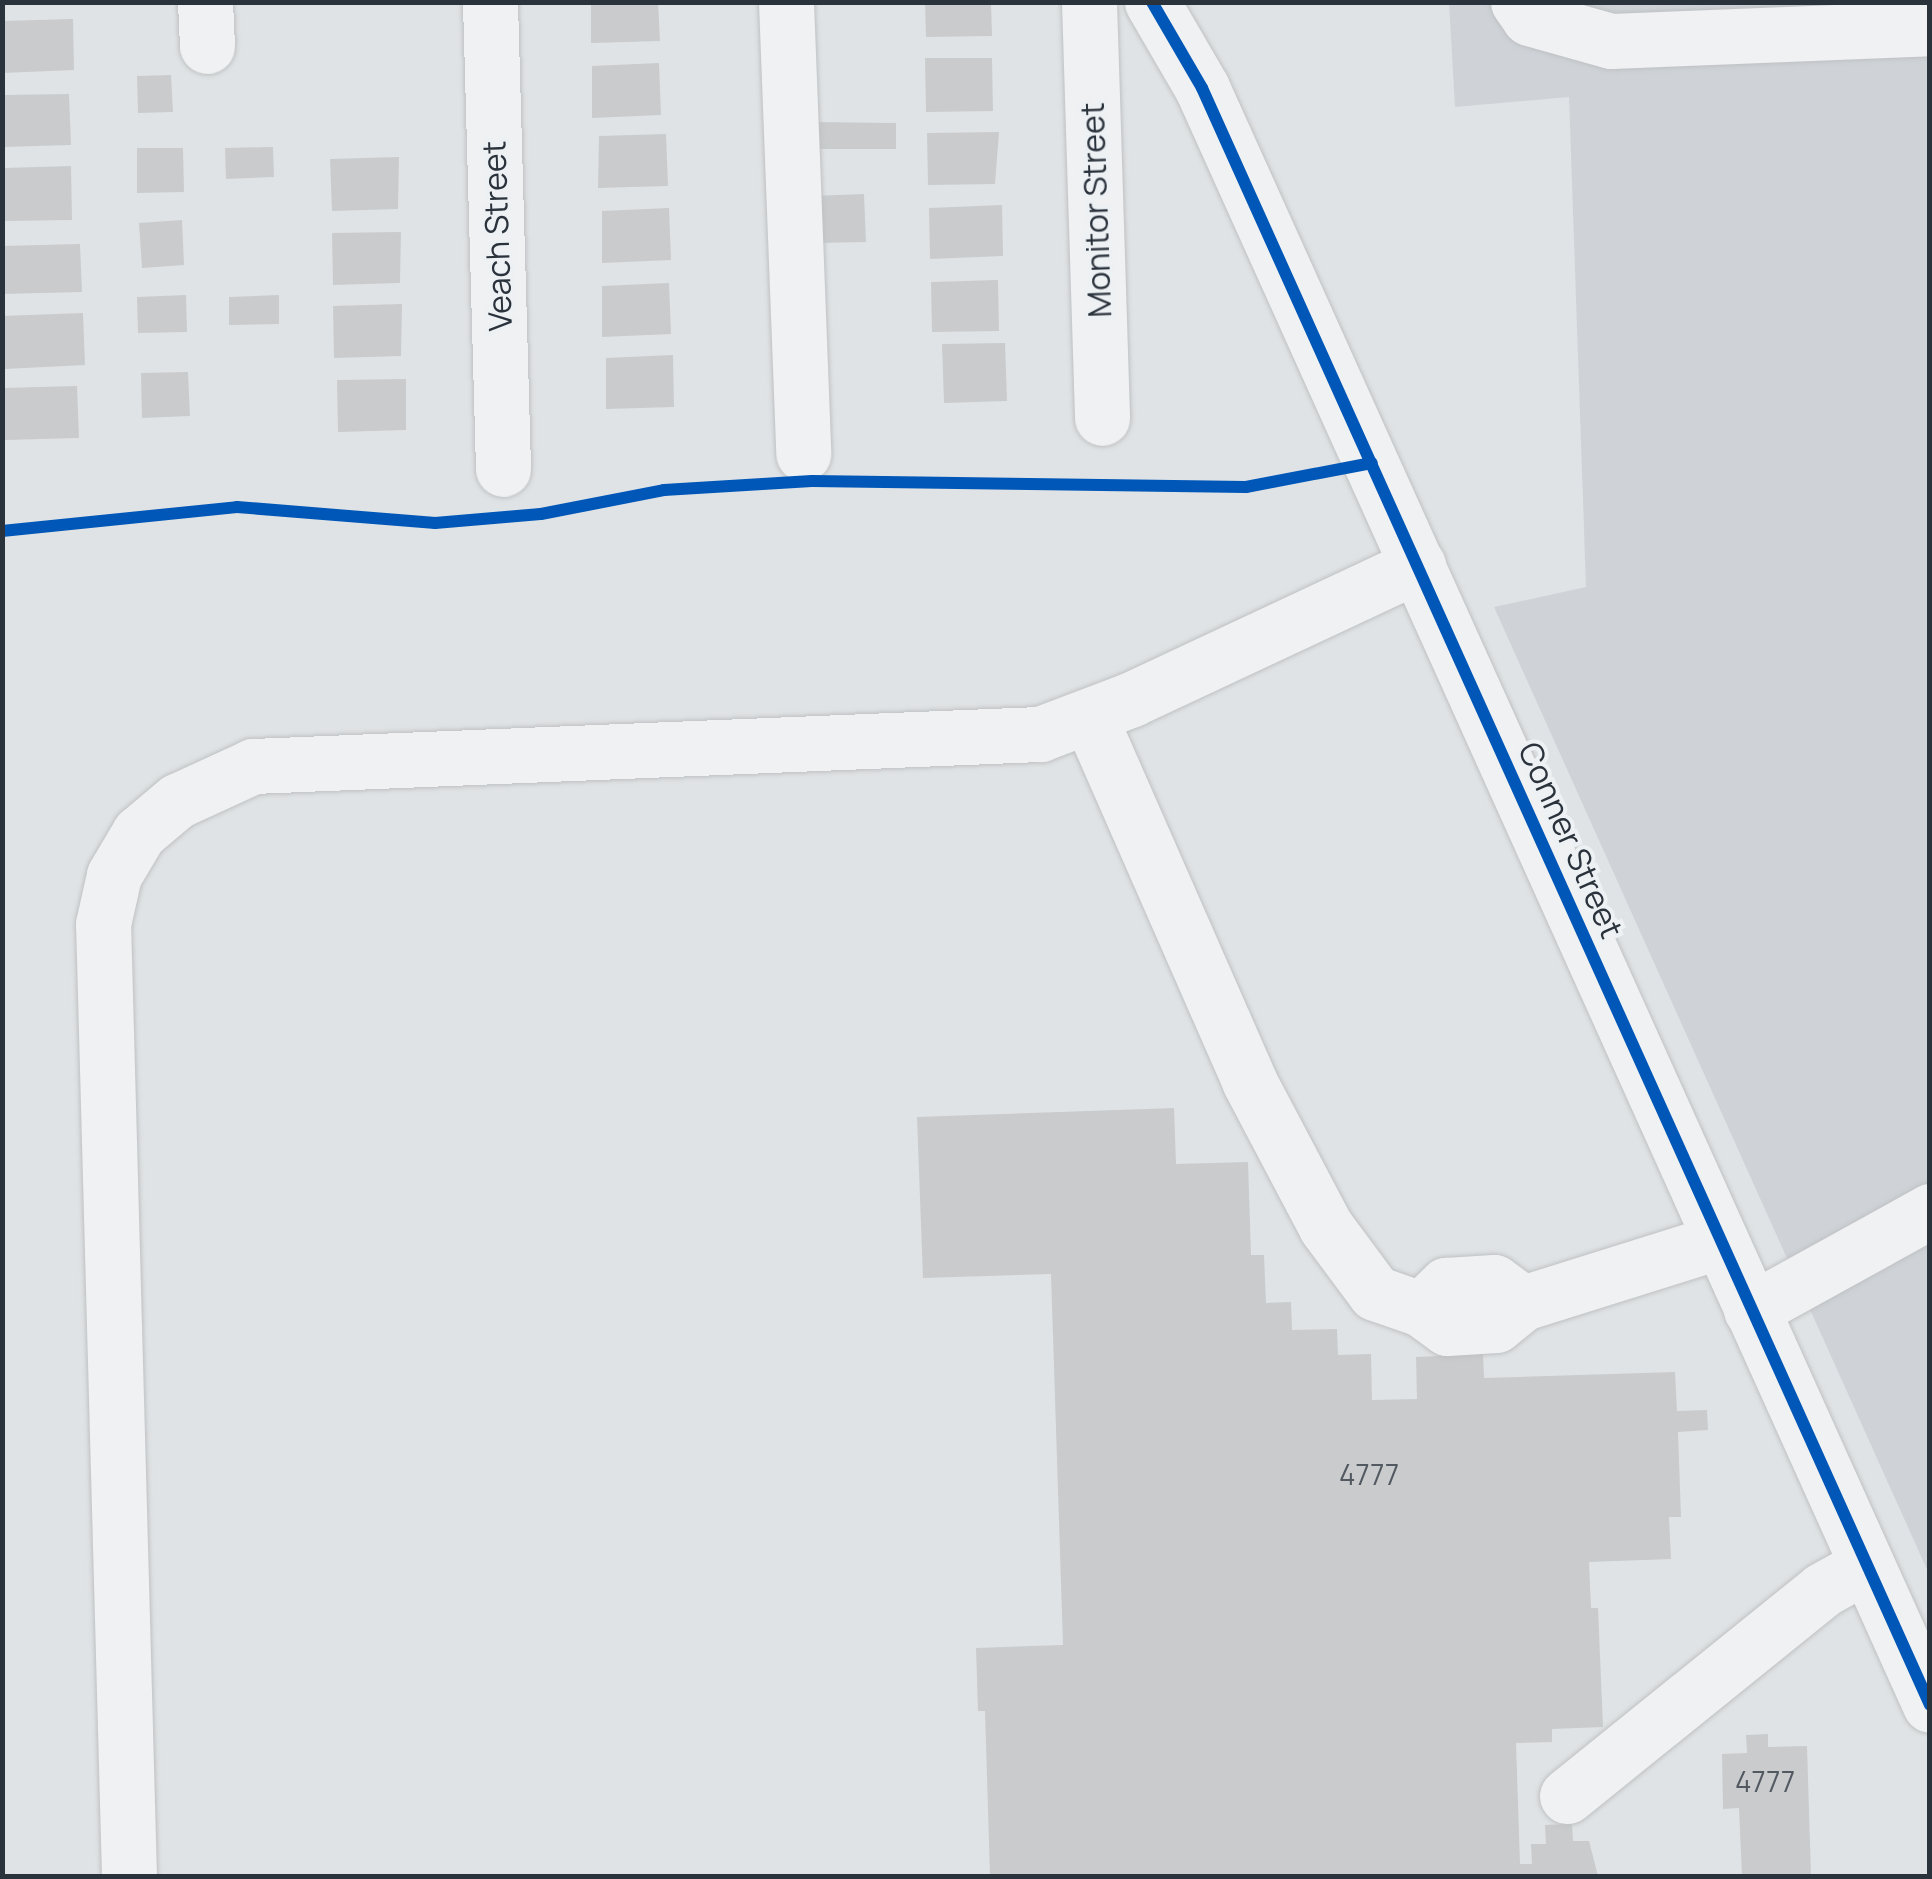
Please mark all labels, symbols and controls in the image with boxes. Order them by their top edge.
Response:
street label: Monitor Street [1073,102,1119,318]
street label: Veach Street [474,140,520,332]
street label: Conner Street [1511,736,1631,944]
house number: 4777 [1339,1457,1399,1491]
house number: 4777 [1735,1764,1795,1798]

